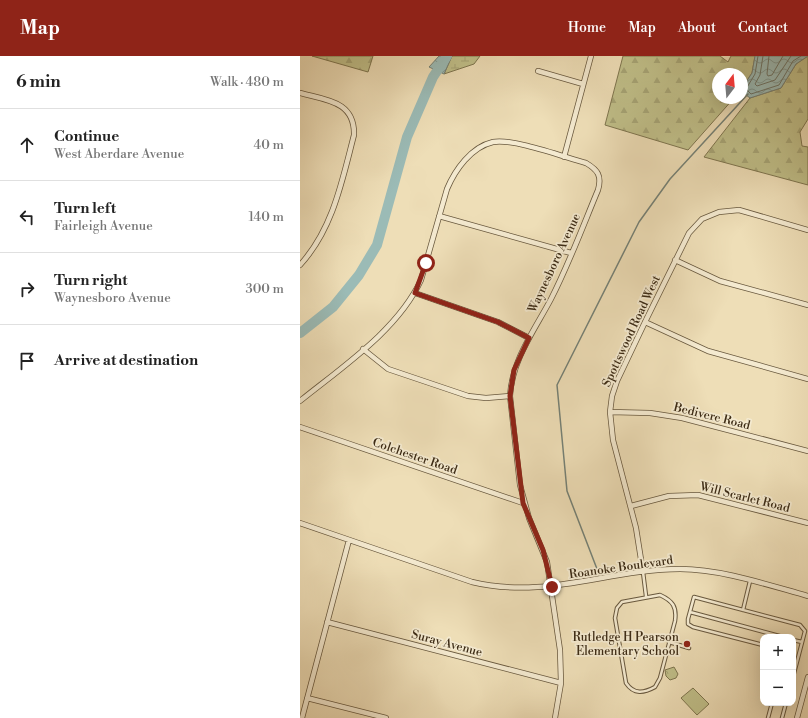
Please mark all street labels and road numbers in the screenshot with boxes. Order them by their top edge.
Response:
street label: Waynesboro Avenue [524,211,584,316]
street label: Spottswood Road West [599,272,664,389]
street label: Bedivere Road [671,399,752,433]
street label: Colchester Road [370,435,459,478]
street label: Will Scarlet Road [697,479,792,516]
street label: Roanoke Boulevard [568,553,674,582]
street label: Suray Avenue [410,627,484,660]

